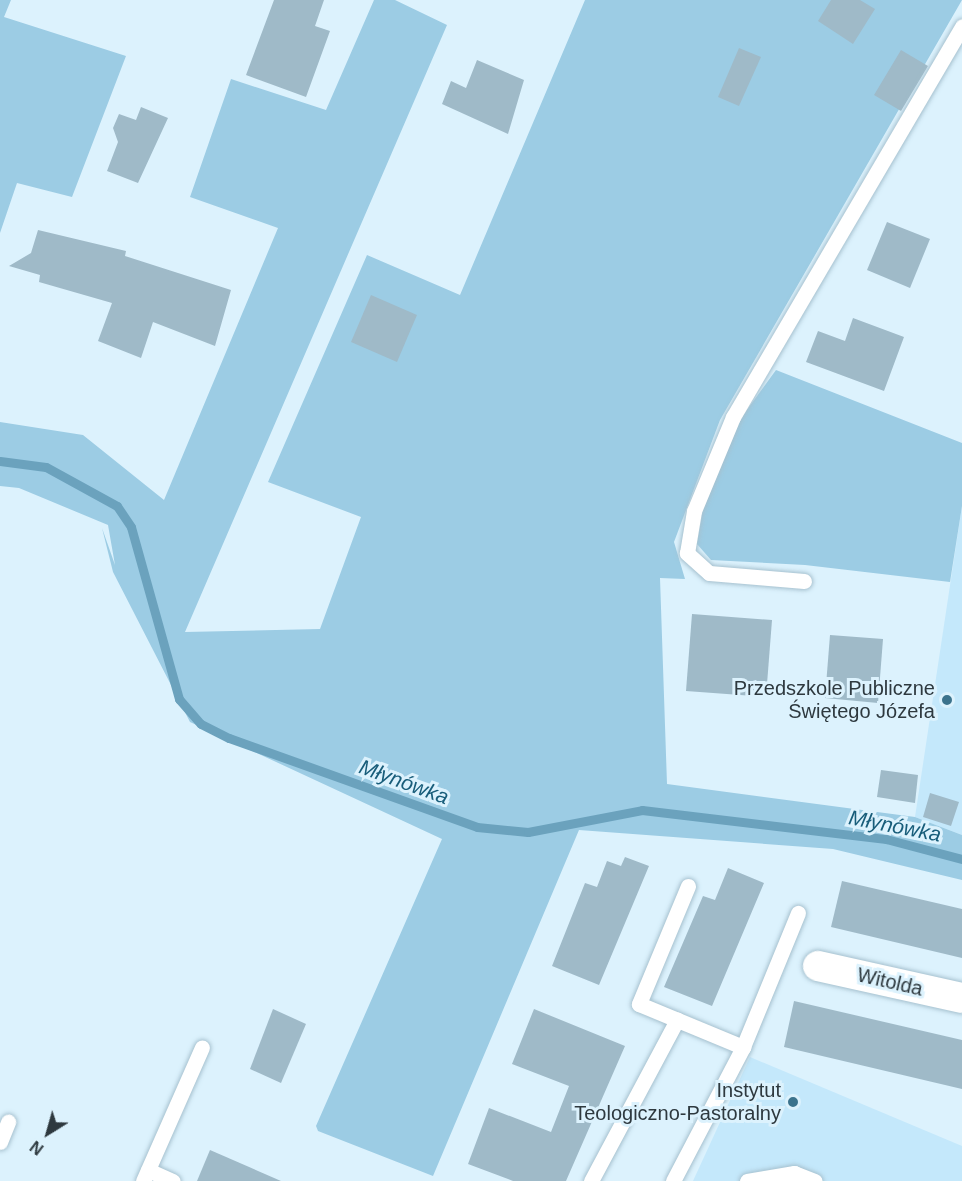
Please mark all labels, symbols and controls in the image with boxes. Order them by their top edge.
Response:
place label: Przedszkole Publiczne Świętego Józefa [734,676,935,723]
marker: Przedszkole Publiczne Świętego Józefa [940,693,954,707]
water label: Młynówka [356,754,452,810]
water label: Młynówka [847,805,943,847]
street label: Witolda [855,963,925,1001]
place label: Instytut Teologiczno-Pastoralny [574,1078,781,1125]
marker: Instytut Teologiczno-Pastoralny [786,1095,800,1109]
north arrow [18,1103,78,1163]
text: N [27,1138,47,1158]

